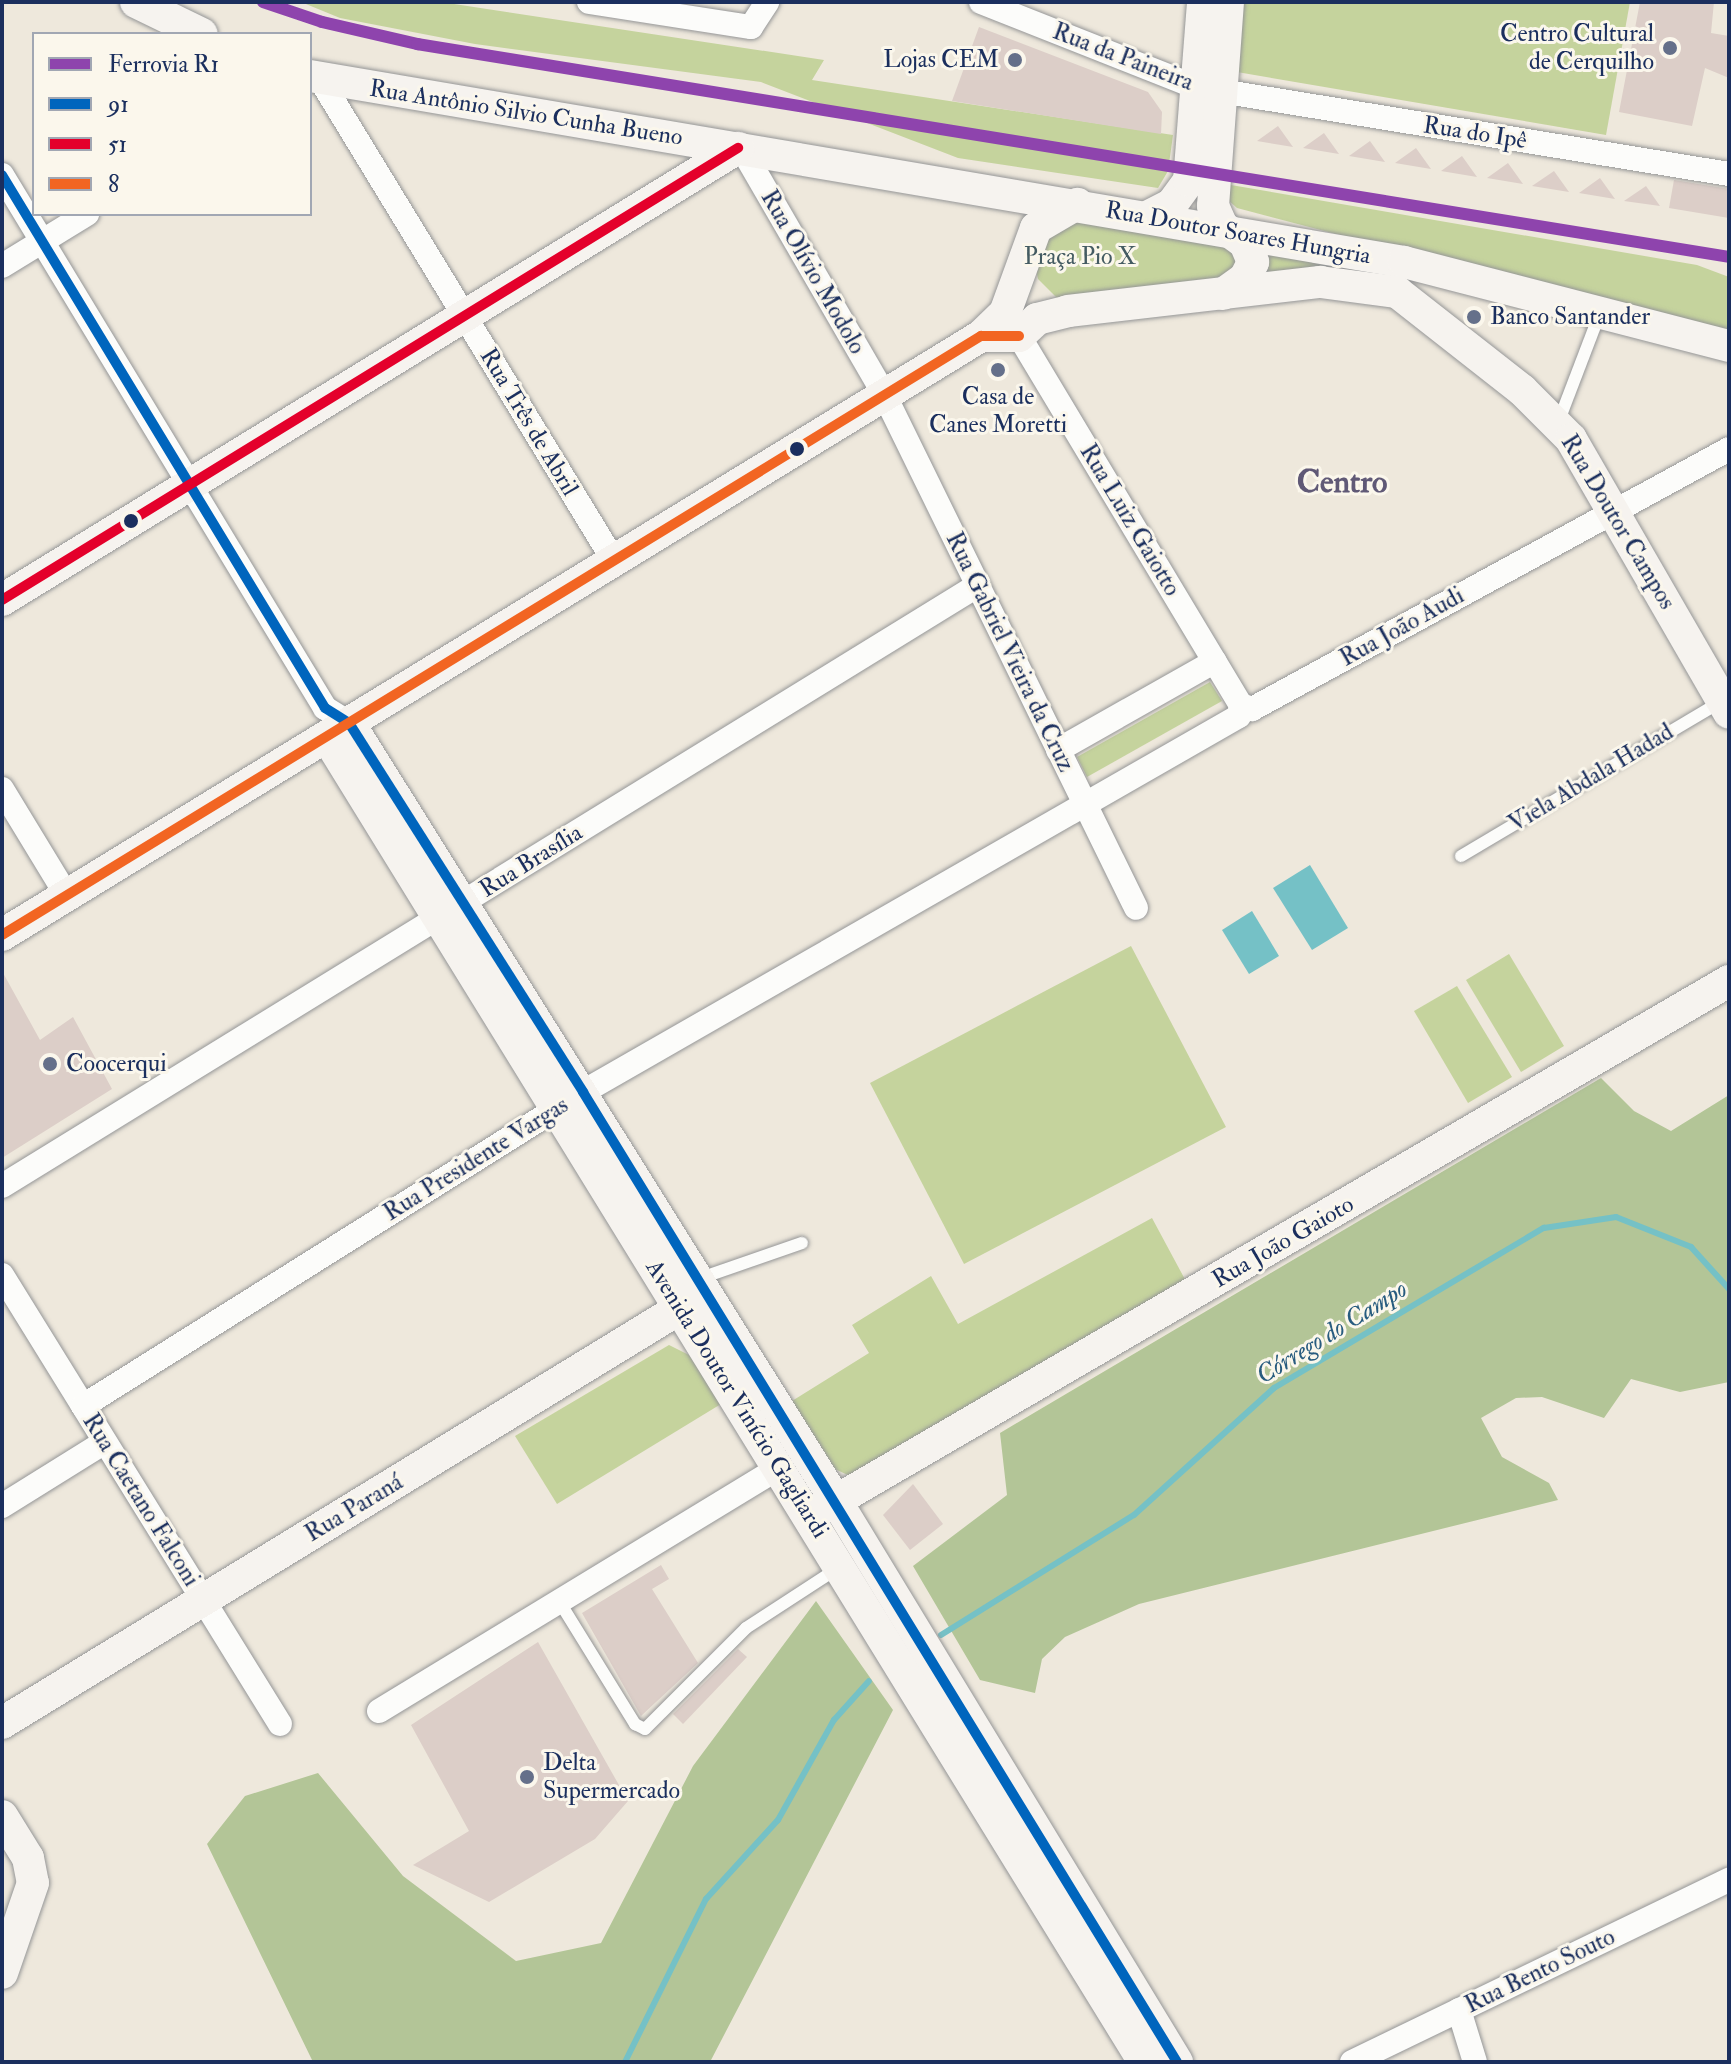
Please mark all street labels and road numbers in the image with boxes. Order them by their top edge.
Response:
street label: Rua da Paineira [1049,17,1197,97]
street label: Rua Antônio Silvio Cunha Bueno [367,74,685,152]
street label: Rua do Ipê [1421,111,1529,155]
street label: Rua Olívio Modolo [754,185,872,359]
street label: Rua Doutor Soares Hungria [1103,195,1373,271]
street label: Rua Três de Abril [474,343,584,501]
street label: Rua Doutor Campos [1554,429,1682,615]
street label: Rua Luiz Gaiotto [1073,439,1187,601]
street label: Rua Gabriel Vieira da Cruz [939,528,1081,776]
street label: Rua João Audi [1335,581,1469,673]
street label: Viela Abdala Hadad [1503,717,1679,839]
street label: Rua Brasília [474,818,588,904]
street label: Rua Presidente Vargas [378,1091,574,1227]
street label: Rua João Gaioto [1207,1190,1359,1294]
street label: Avenida Doutor Vinício Gagliardi [639,1255,835,1543]
street label: Rua Caetano Falconi [76,1408,206,1592]
street label: Rua Paraná [300,1468,408,1548]
street label: Rua Bento Souto [1460,1922,1620,2020]

